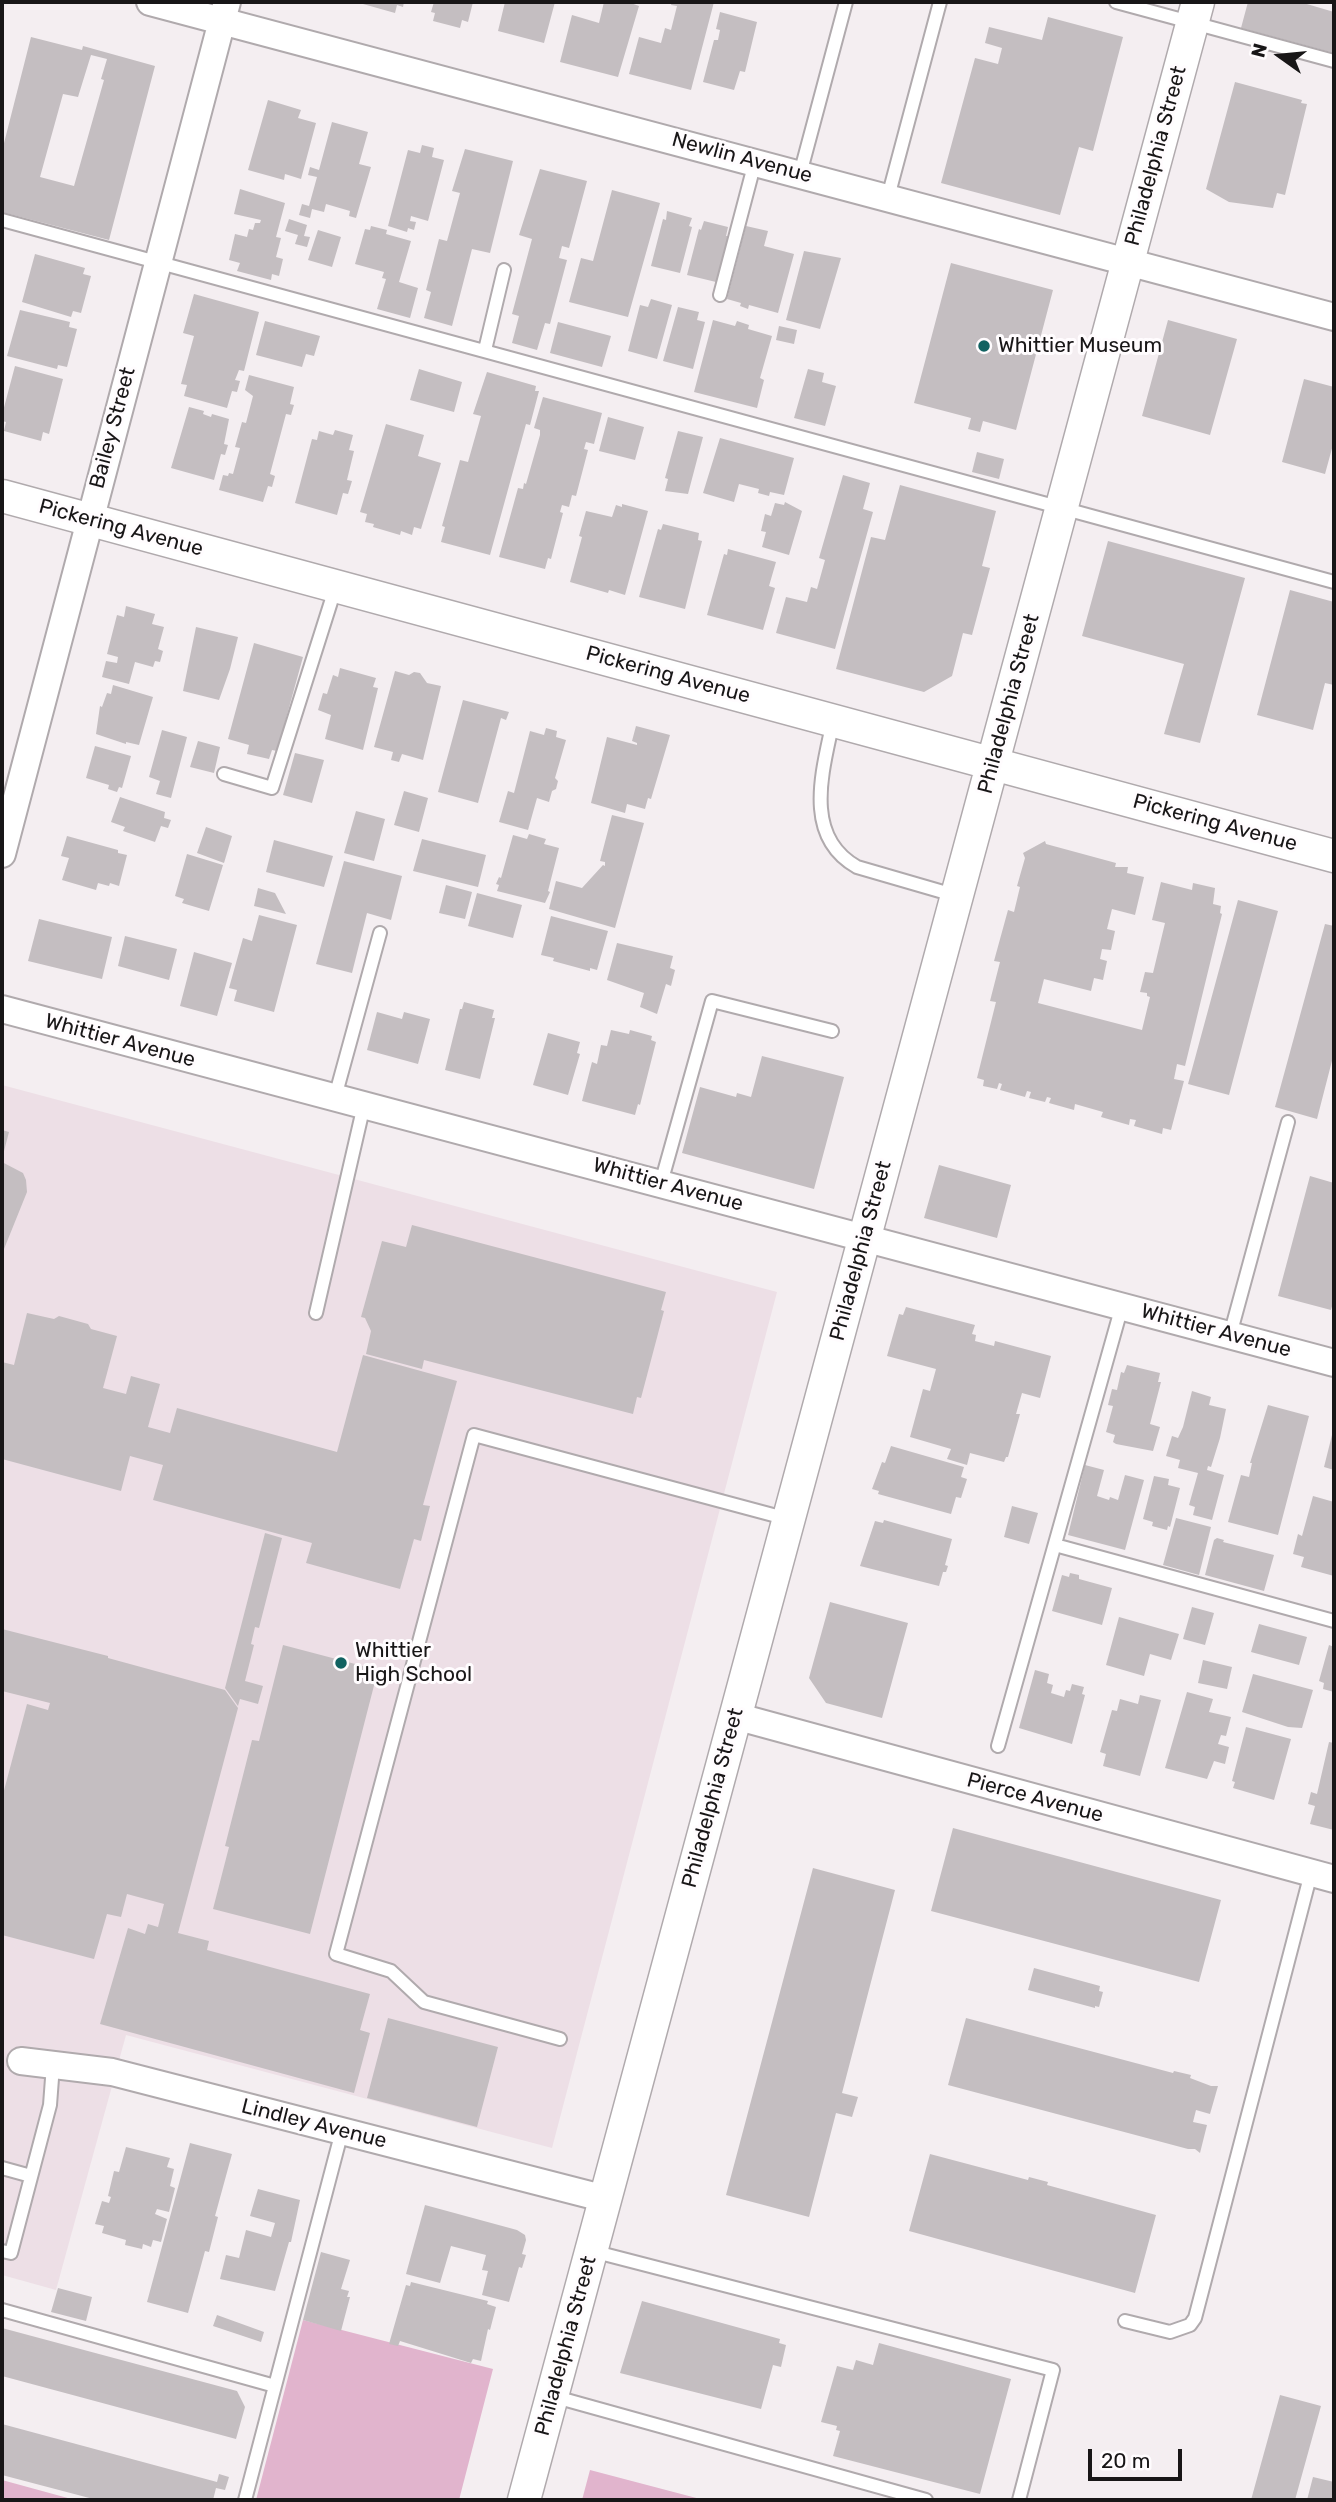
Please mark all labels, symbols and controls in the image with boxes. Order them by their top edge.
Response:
north arrow [1245,21,1315,91]
text: N [1246,41,1272,60]
street label: Philadelphia Street [1120,63,1192,249]
street label: Newlin Avenue [669,127,815,189]
place label: Whittier Museum [998,333,1162,359]
marker: Whittier Museum [976,338,992,354]
street label: Bailey Street [85,365,141,491]
street label: Pickering Avenue [36,494,206,562]
street label: Philadelphia Street [973,611,1045,797]
street label: Pickering Avenue [583,641,753,709]
street label: Pickering Avenue [1130,789,1300,857]
street label: Whittier Avenue [42,1009,198,1073]
street label: Whittier Avenue [590,1153,746,1217]
street label: Philadelphia Street [825,1158,897,1344]
street label: Whittier Avenue [1138,1299,1294,1363]
place label: Whittier High School [355,1638,472,1688]
marker: Whittier High School [333,1655,349,1671]
street label: Philadelphia Street [677,1705,749,1891]
street label: Pierce Avenue [964,1768,1106,1828]
street label: Lindley Avenue [239,2094,389,2154]
street label: Philadelphia Street [530,2253,602,2439]
scale bar [1091,2436,1186,2480]
text: 20 m [1101,2448,1150,2473]

